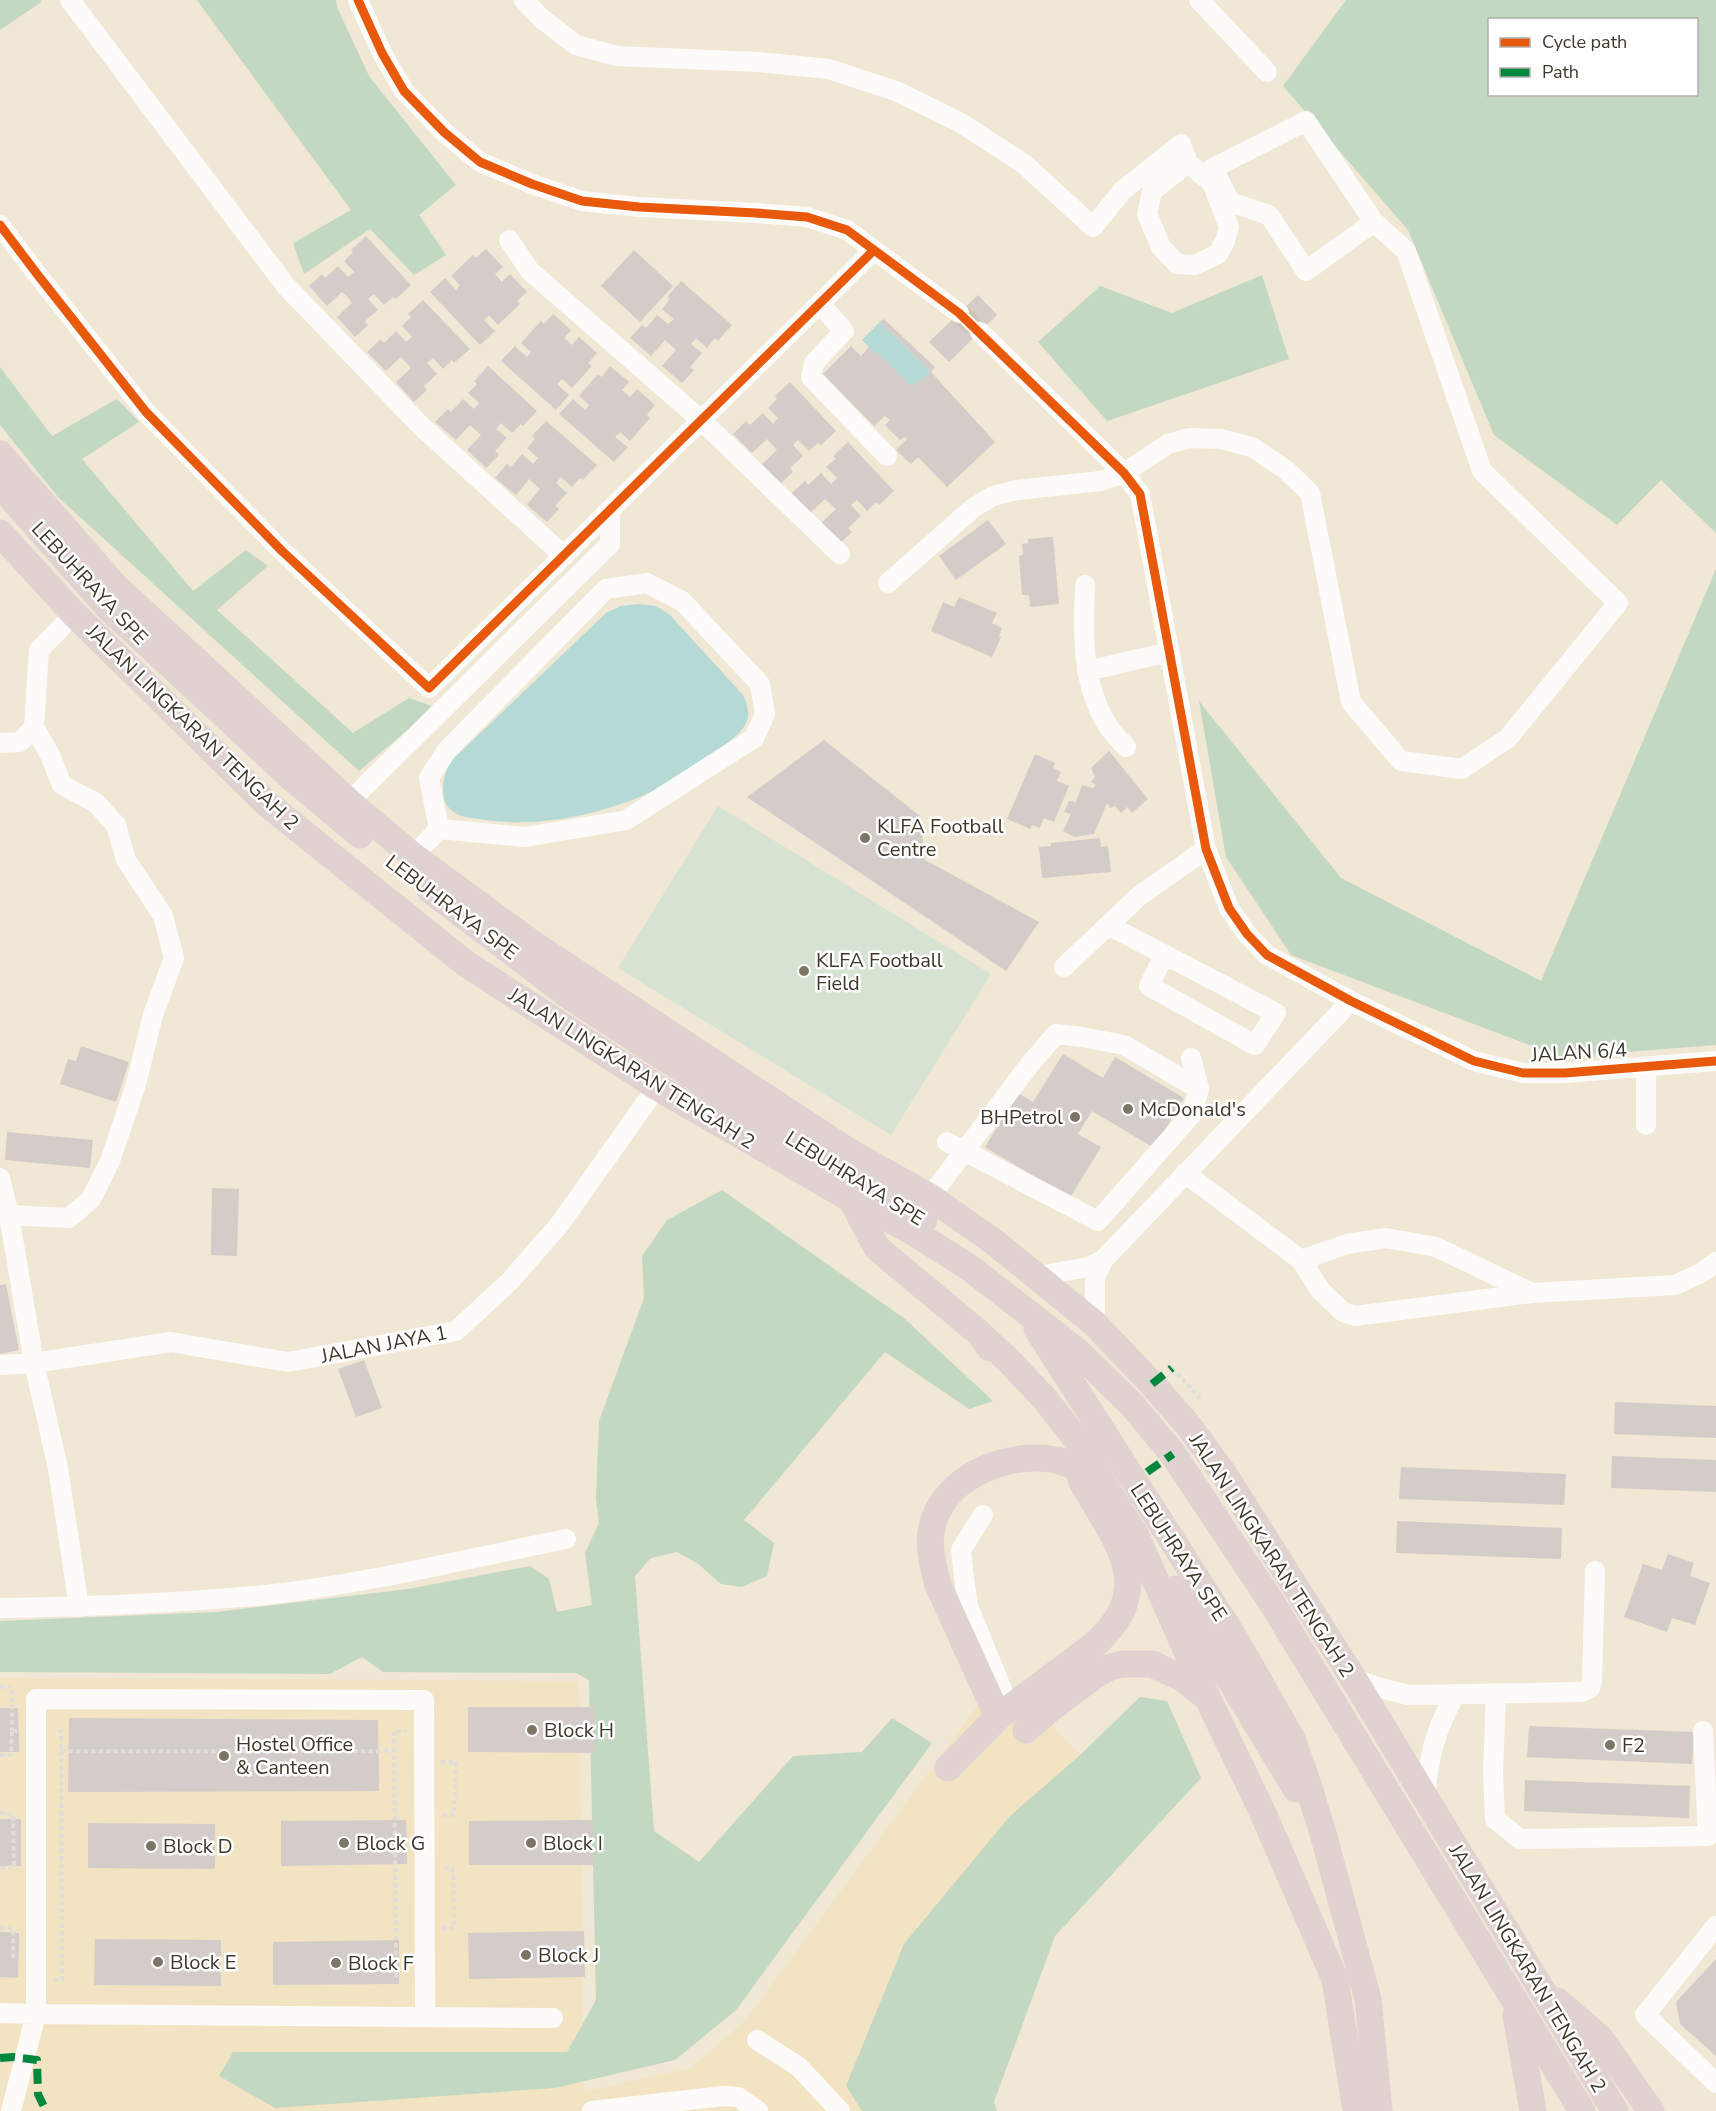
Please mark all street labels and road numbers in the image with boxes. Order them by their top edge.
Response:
street label: LEBUHRAYA SPE [25,516,154,651]
street label: JALAN LINGKARAN TENGAH 2 [80,618,305,836]
street label: LEBUHRAYA SPE [380,849,523,966]
street label: JALAN LINGKARAN TENGAH 2 [503,981,760,1156]
street label: JALAN 6/4 [1530,1037,1628,1069]
street label: LEBUHRAYA SPE [780,1125,929,1232]
street label: JALAN JAYA 1 [318,1319,450,1370]
street label: JALAN LINGKARAN TENGAH 2 [1182,1427,1361,1682]
street label: LEBUHRAYA SPE [1124,1478,1233,1626]
street label: JALAN LINGKARAN TENGAH 2 [1442,1838,1613,2098]

